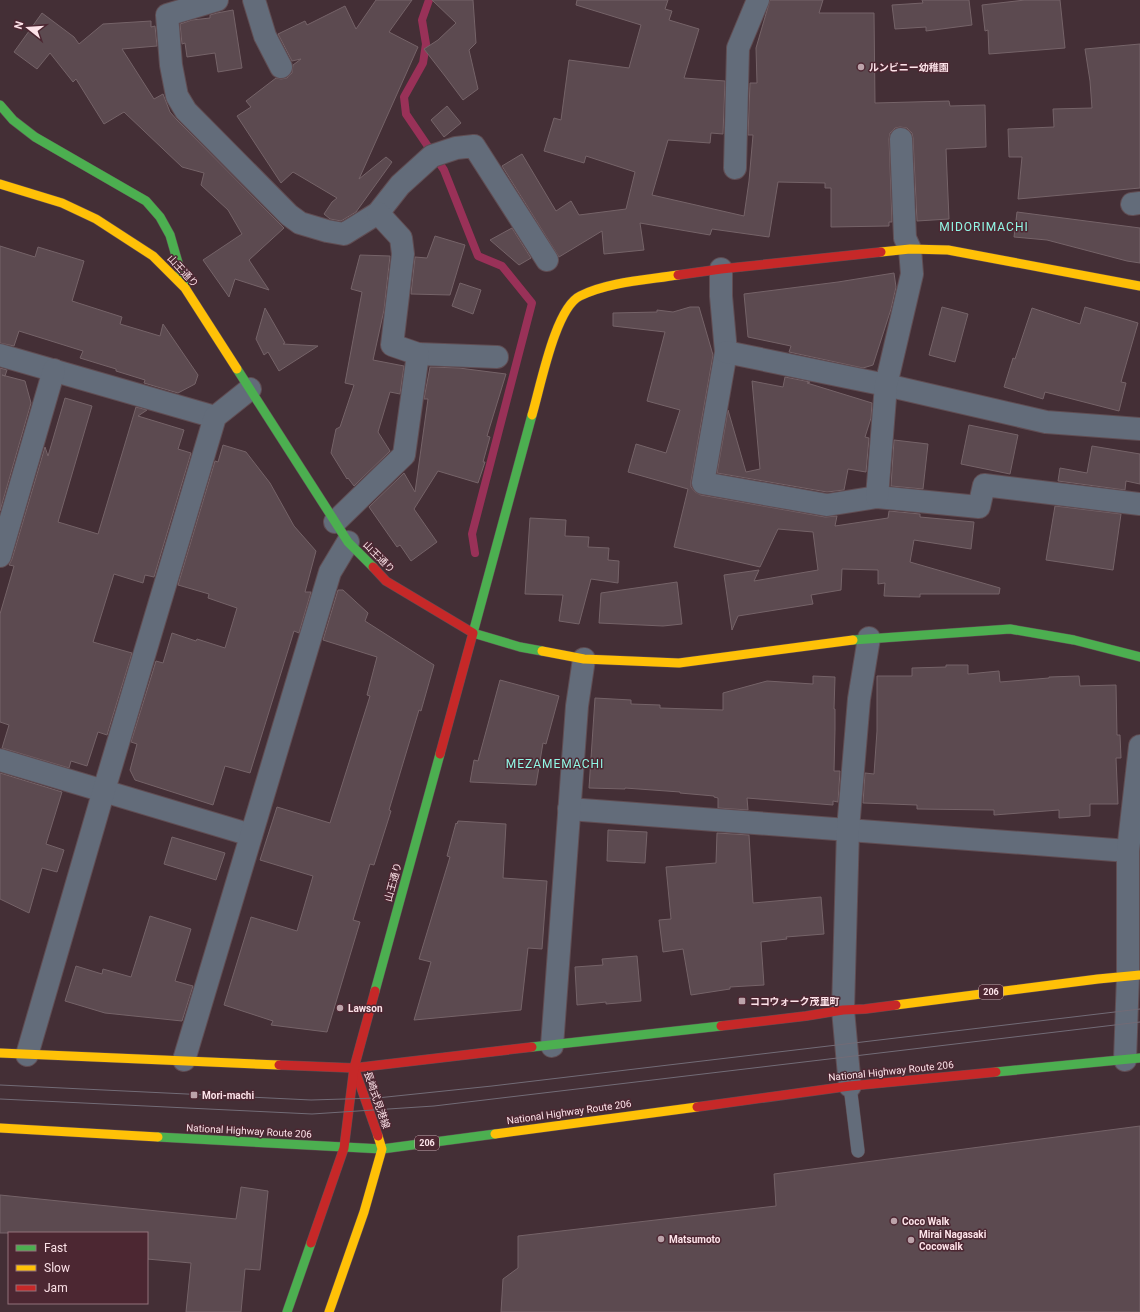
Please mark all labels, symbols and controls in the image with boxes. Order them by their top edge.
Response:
north arrow [8,8,48,48]
text: N [12,19,26,31]
marker: ルンビニー幼稚園 [856,62,866,72]
place label: ルンビニー幼稚園 [869,62,949,73]
district label: MIDORIMACHI [939,220,1029,234]
street label: 山王通り [165,253,201,289]
street label: 山王通り [361,539,397,575]
district label: MEZAMEMACHI [506,757,604,771]
street label: 山王通り [383,861,403,903]
road number: 206 [979,985,1003,999]
marker: ココウォーク茂里町 [737,996,747,1006]
place label: ココウォーク茂里町 [750,996,840,1007]
marker: Lawson [335,1003,345,1013]
place label: Lawson [348,1003,383,1014]
street label: National Highway Route 206 [828,1059,955,1083]
street label: 長崎式見港線 [362,1070,392,1130]
marker: Mori-machi [189,1090,199,1100]
place label: Mori-machi [202,1090,254,1101]
street label: National Highway Route 206 [506,1098,632,1126]
street label: National Highway Route 206 [186,1122,313,1140]
road number: 206 [415,1136,439,1150]
marker: Coco Walk [889,1216,899,1226]
place label: Coco Walk [902,1216,950,1227]
place label: Mirai Nagasaki Cocowalk [919,1229,987,1252]
legend [8,1232,148,1304]
marker: Matsumoto [656,1234,666,1244]
place label: Matsumoto [669,1234,721,1245]
marker: Mirai Nagasaki Cocowalk [906,1235,916,1245]
text: Fast [44,1241,67,1255]
text: Slow [44,1261,70,1275]
text: Jam [44,1281,68,1295]

